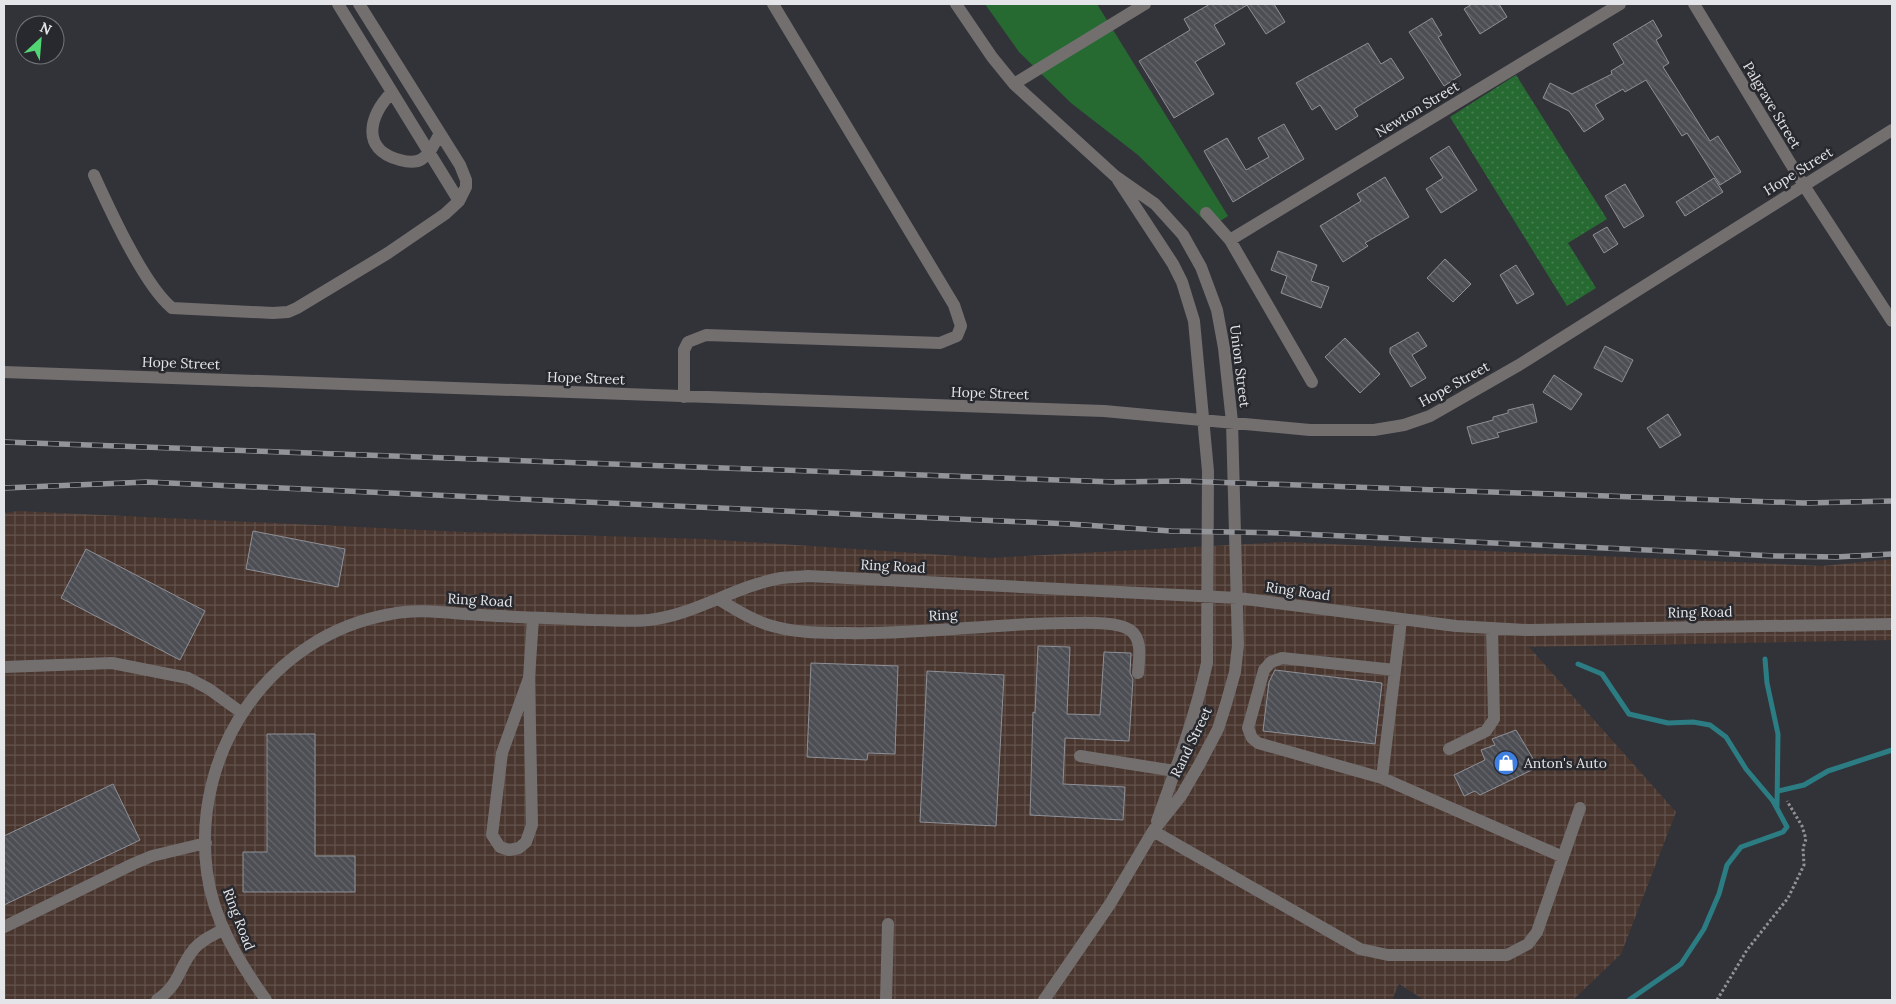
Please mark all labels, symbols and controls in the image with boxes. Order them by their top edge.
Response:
north arrow [15,15,65,65]
text: N [37,18,55,39]
street label: Palgrave Street [1739,58,1805,152]
street label: Newton Street [1372,77,1463,141]
street label: Hope Street [1760,142,1836,199]
street label: Union Street [1226,324,1254,409]
street label: Hope Street [142,353,221,373]
street label: Hope Street [1415,357,1493,411]
street label: Hope Street [547,368,626,388]
street label: Hope Street [951,383,1030,403]
street label: Ring Road [860,555,926,577]
street label: Ring Road [1264,578,1332,604]
street label: Ring Road [447,589,513,611]
street label: Ring Road [1667,602,1733,622]
street label: Ring [928,605,958,625]
street label: Rand Street [1166,703,1216,780]
shop icon: Anton's Auto [1493,750,1519,776]
place label: Anton's Auto [1523,754,1607,772]
street label: Ring Road [219,885,259,953]

